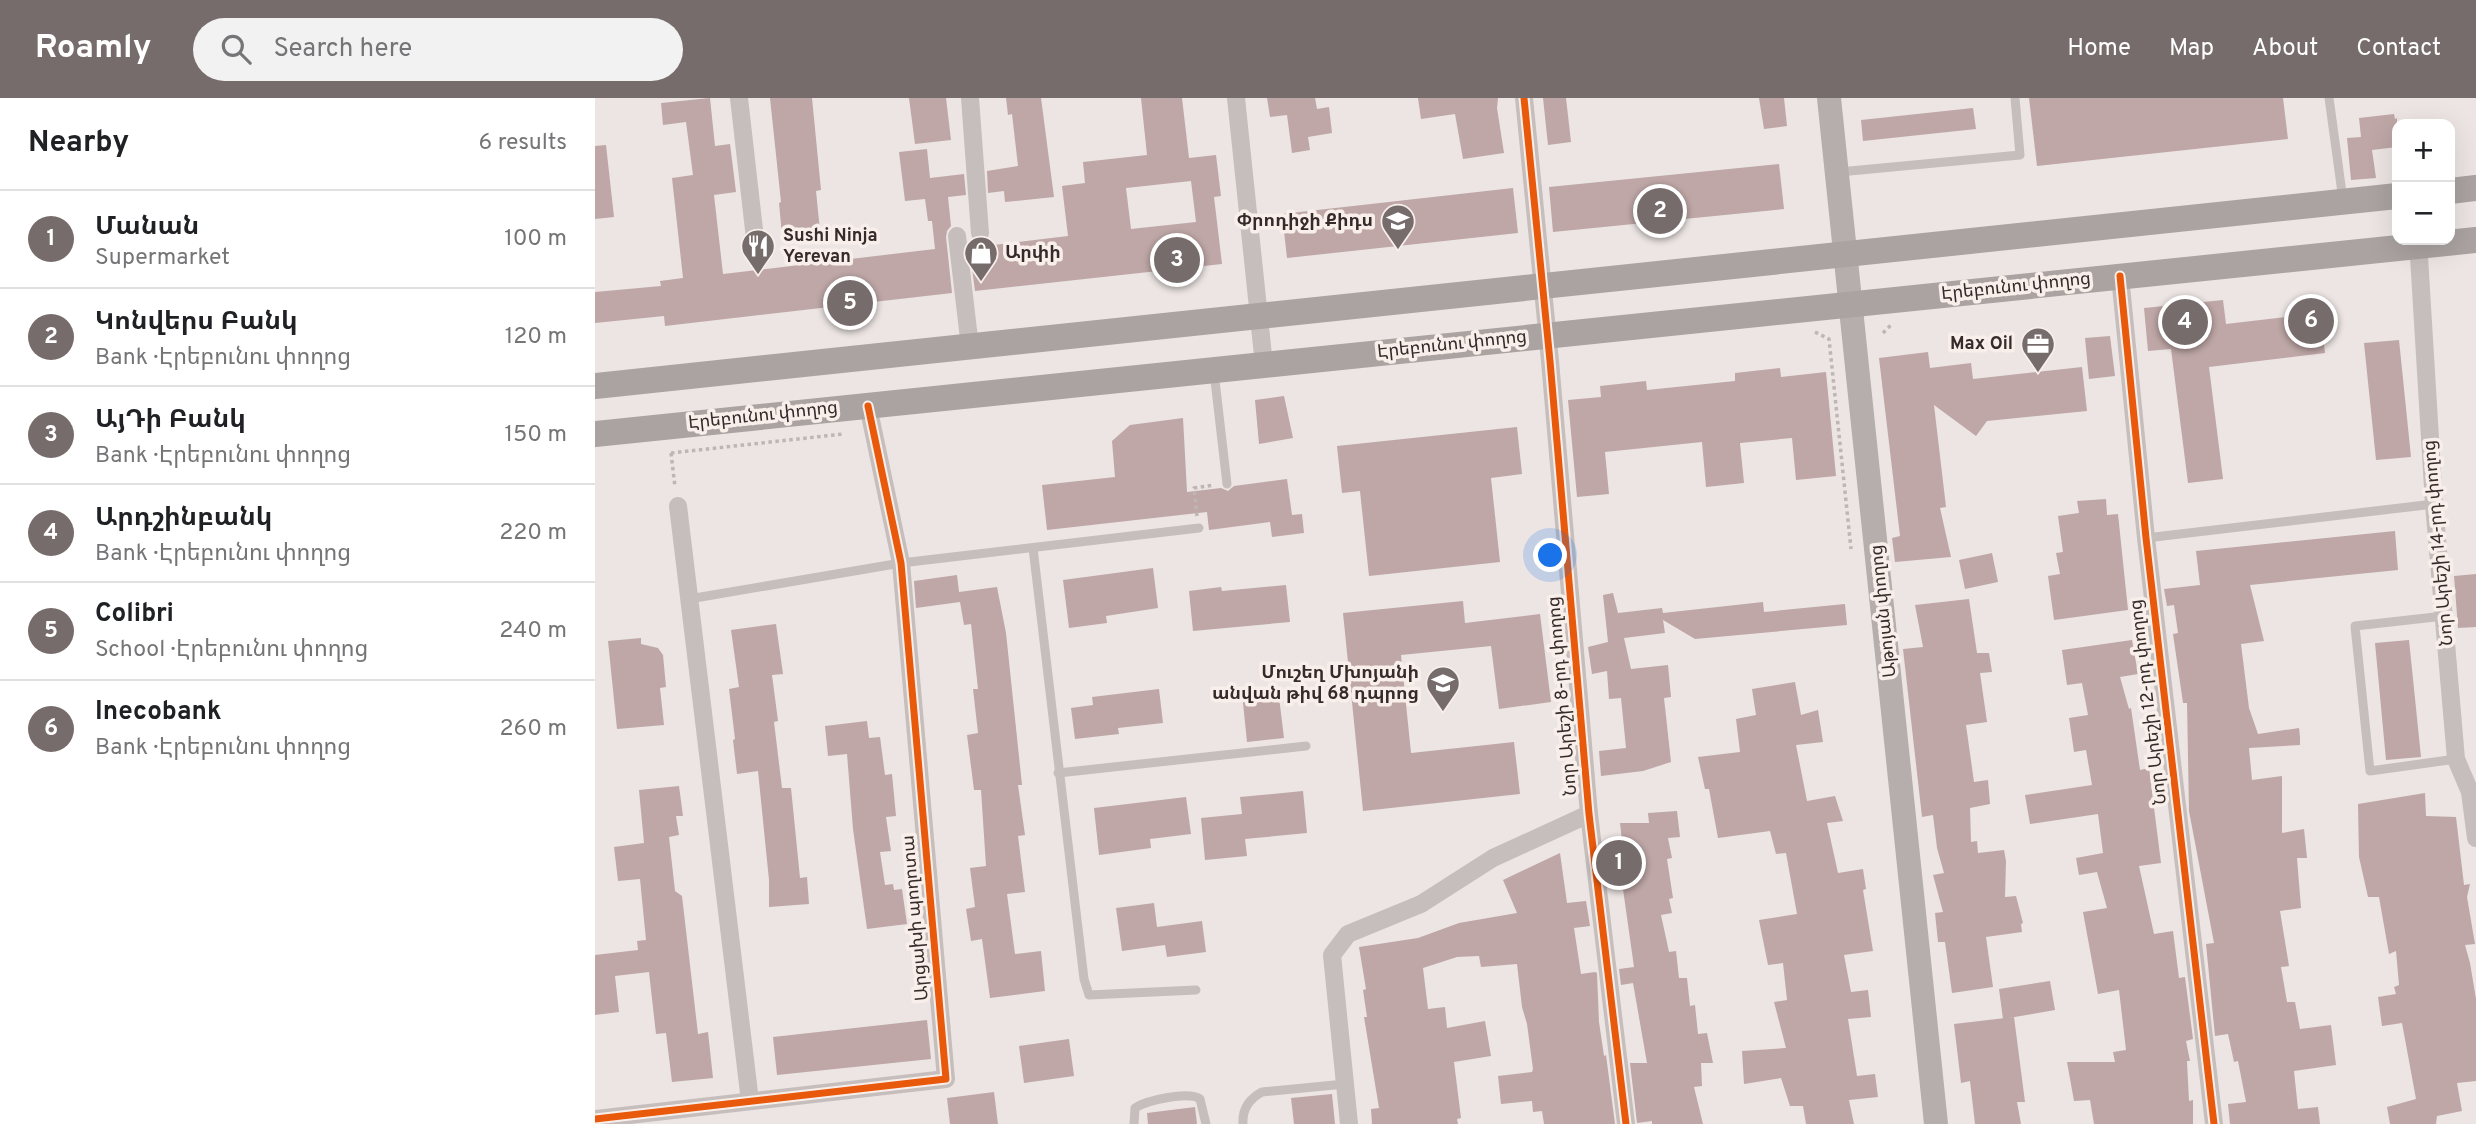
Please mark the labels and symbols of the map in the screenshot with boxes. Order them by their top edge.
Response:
pin: 2 [1637,185,1683,237]
school or university icon: Փրոդիջի Քիդս [1379,202,1417,251]
place label: Փրոդիջի Քիդս [1237,210,1373,233]
place label: Sushi Ninja Yerevan [783,225,878,269]
restaurant icon: Sushi Ninja Yerevan [739,227,777,276]
shop icon: Արփի [962,234,1000,283]
pin: 3 [1154,234,1200,286]
place label: Արփի [1005,242,1061,265]
street label: Էրեբունու փողոց [1940,268,2092,306]
pin: 5 [827,277,873,329]
pin: 6 [2288,295,2334,347]
pin: 4 [2162,296,2208,348]
office icon: Max Oil [2019,325,2057,374]
street label: Էրեբունու փողոց [1376,326,1528,364]
place label: Max Oil [1950,333,2013,356]
street label: Էրեբունու փողոց [687,397,839,435]
street label: Նոր Արեշի 14-րդ փողոց [2419,439,2459,647]
your location [1533,538,1567,572]
street label: Աթոյան փողոց [1866,543,1902,679]
street label: Նոր Արեշի 8-րդ փողոց [1543,595,1583,797]
street label: Նոր Արեշի 12-րդ փողոց [2125,598,2173,806]
place label: Մուշեղ Մխոյանի անվան թիվ 68 դպրոց [1212,662,1419,706]
school or university icon: Մուշեղ Մխոյանի անվան թիվ 68 դպրոց [1424,664,1462,713]
street label: Արցախի պողոտա [897,834,935,1002]
pin: 1 [1596,837,1642,889]

